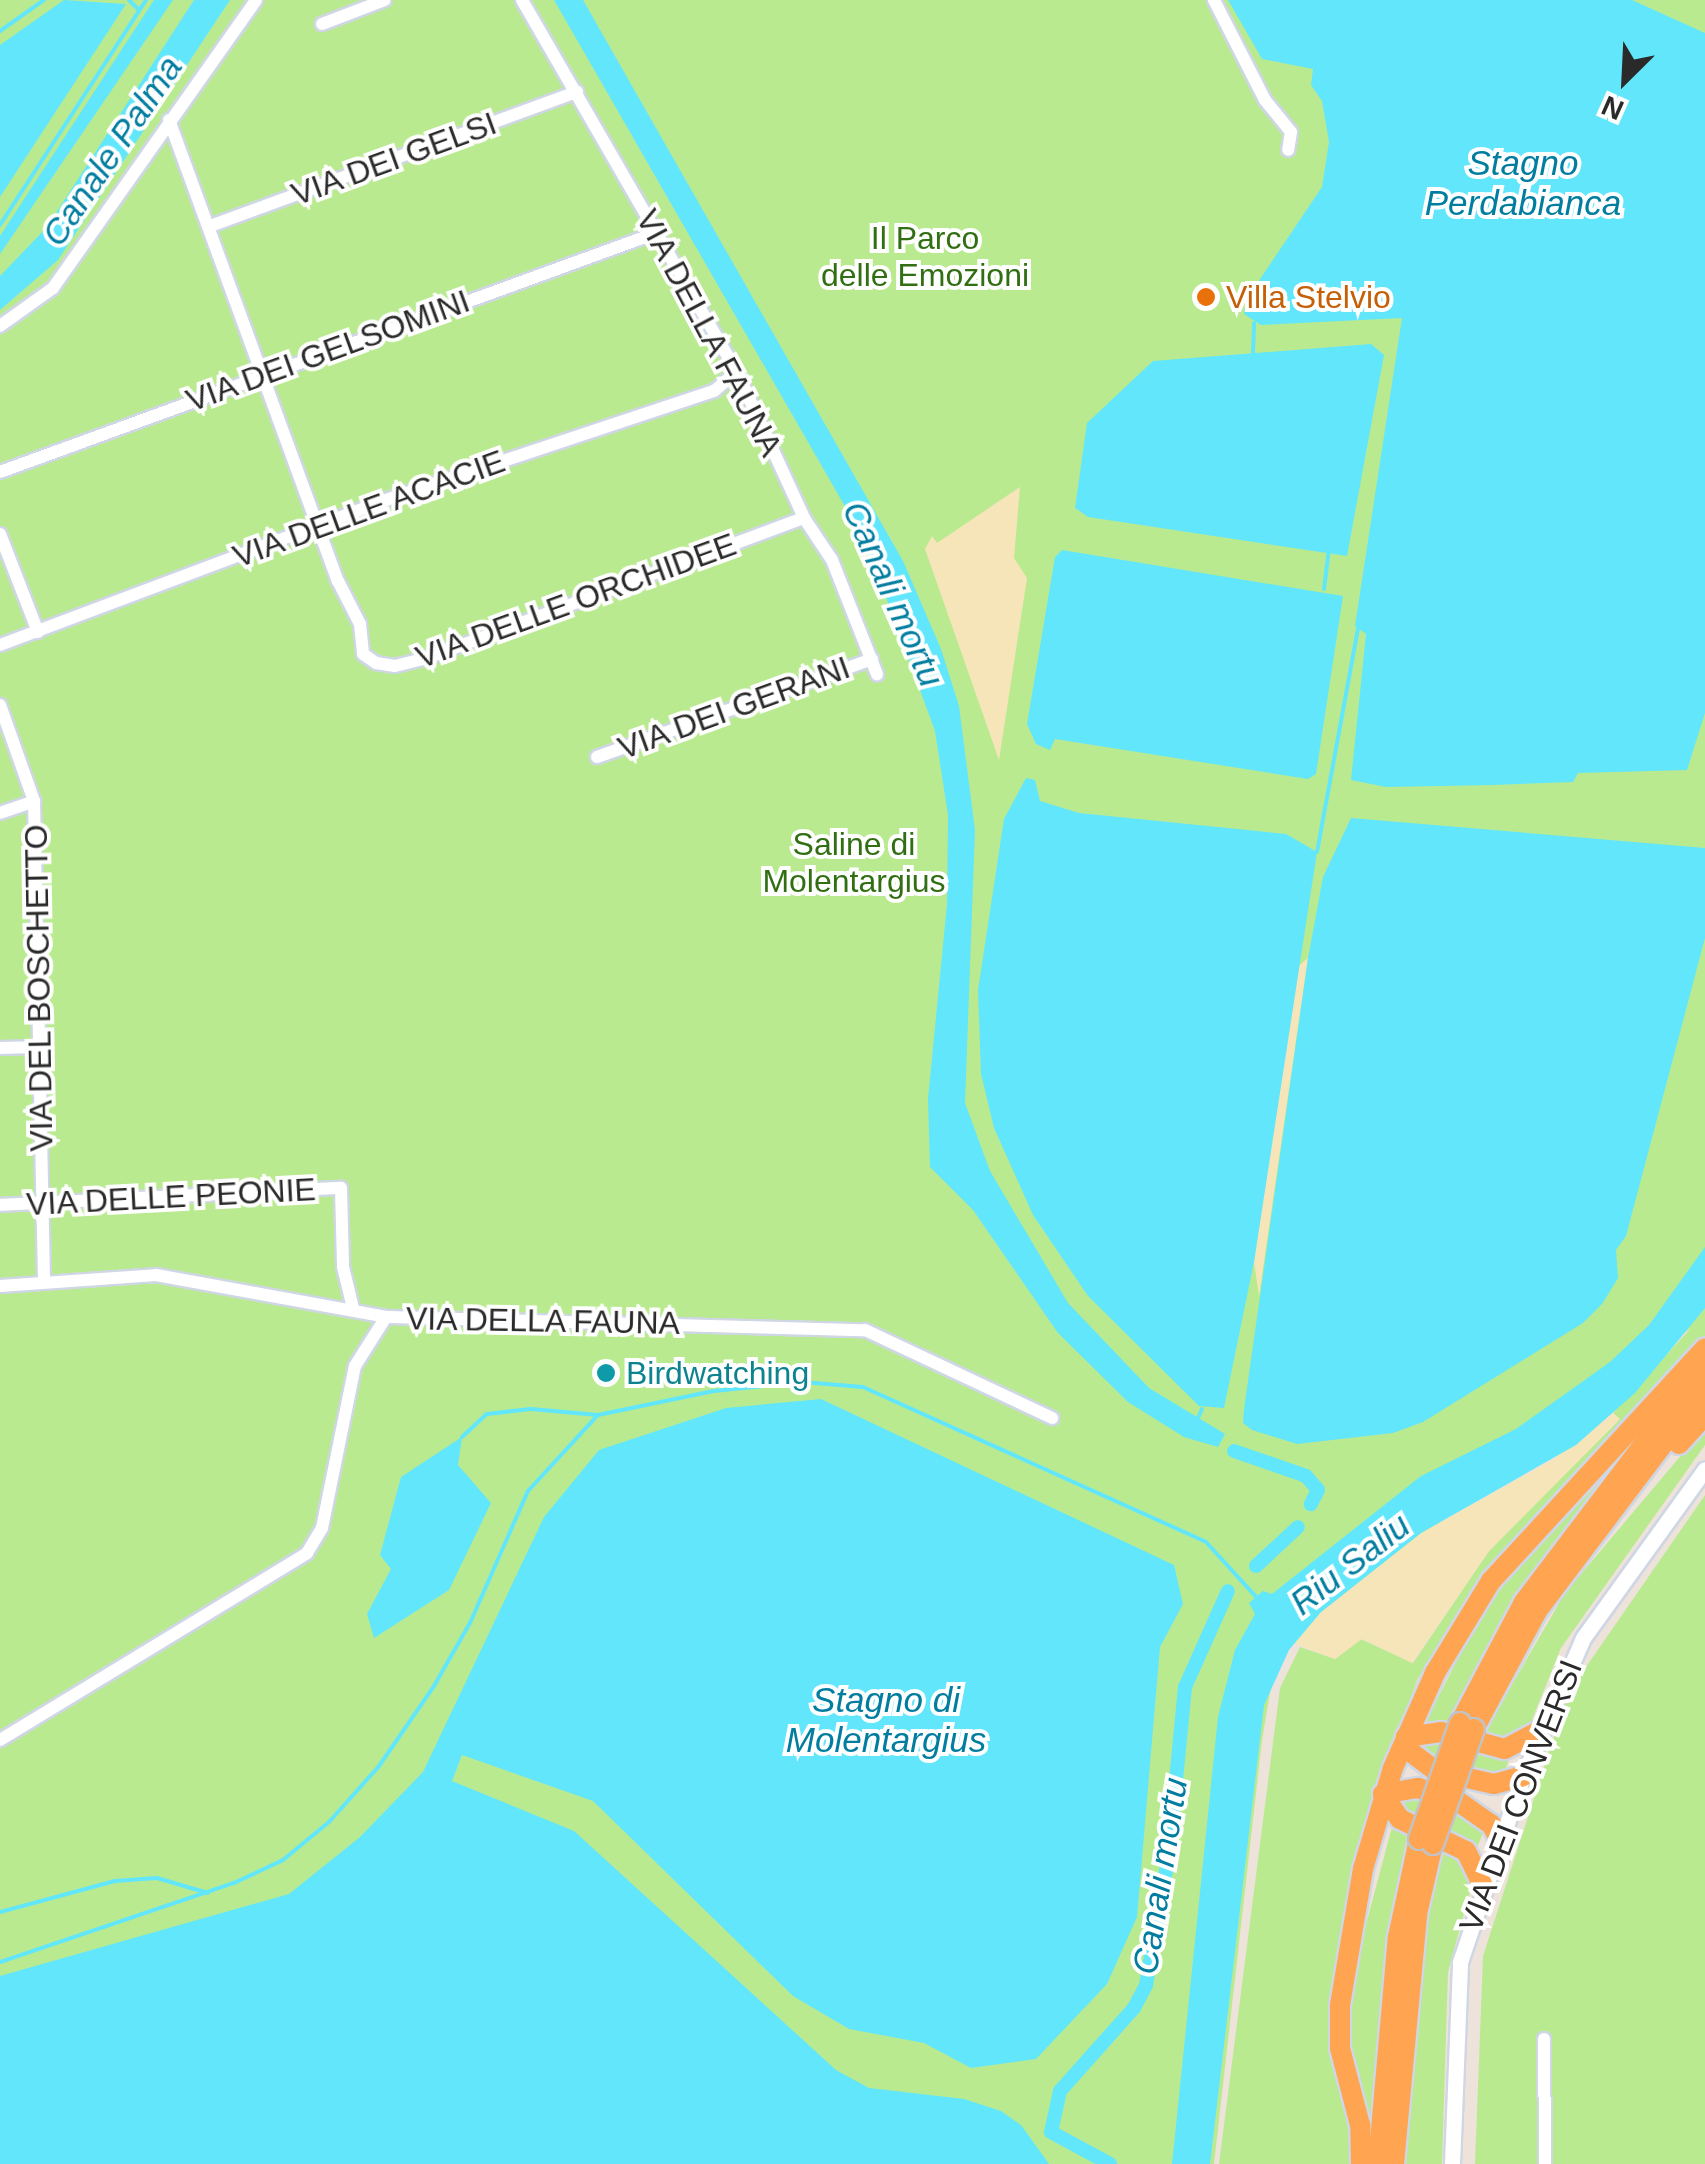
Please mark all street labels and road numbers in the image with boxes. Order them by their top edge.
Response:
street label: VIA DEI GELSI [285,104,503,214]
street label: VIA DELLA FAUNA [627,202,791,464]
street label: VIA DEI GELSOMINI [180,282,476,420]
street label: VIA DELLE ACACIE [226,441,512,577]
street label: VIA DELLE ORCHIDEE [410,525,742,677]
street label: VIA DEI GERANI [612,648,856,768]
street label: VIA DEL BOSCHETTO [17,823,61,1153]
street label: VIA DELLE PEONIE [24,1170,318,1224]
street label: VIA DELLA FAUNA [404,1299,682,1343]
street label: VIA DEI CONVERSI [1451,1654,1591,1938]

